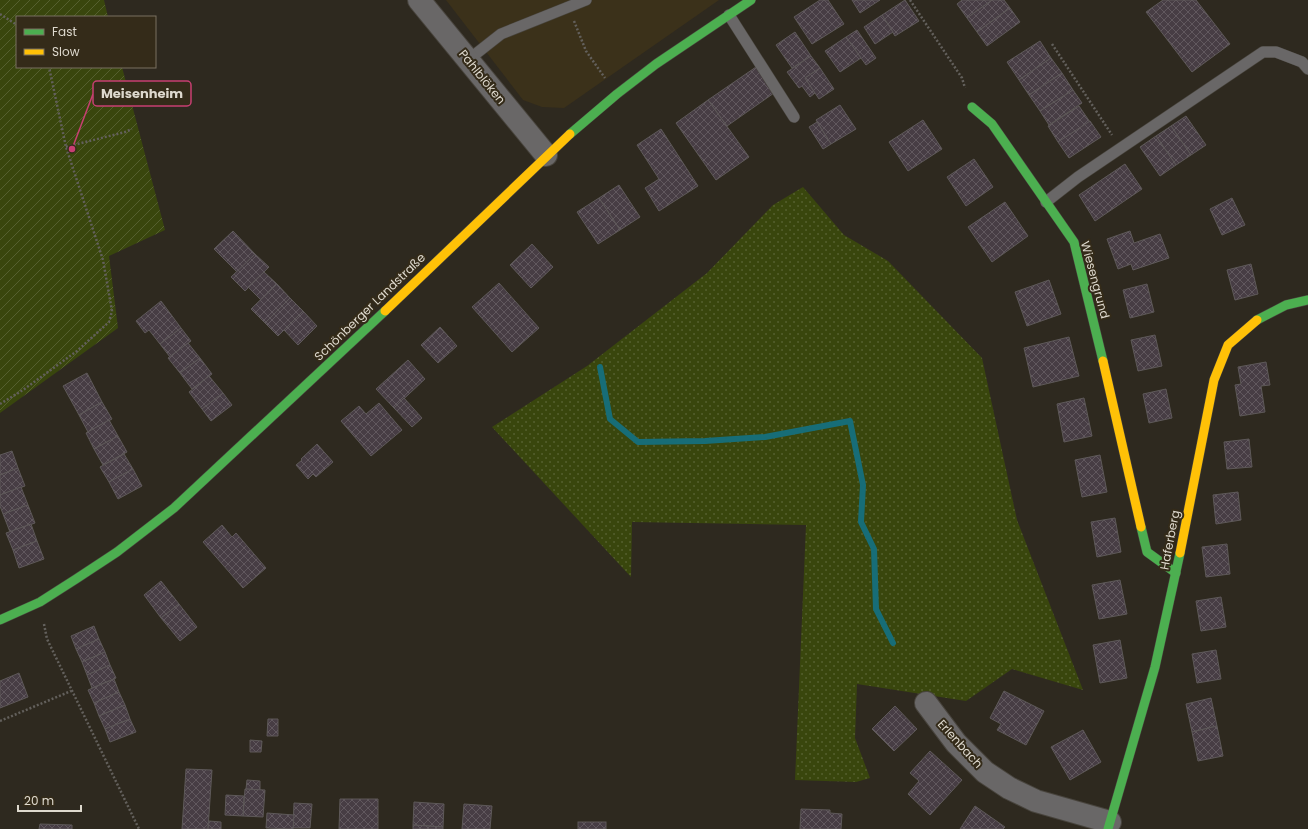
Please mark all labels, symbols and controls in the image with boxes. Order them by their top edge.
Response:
legend [16,16,156,68]
text: Fast [52,23,77,40]
text: Slow [52,43,80,60]
street label: Pahlblöken [455,46,510,108]
callout: Meisenheim [93,81,191,106]
text: Meisenheim [101,84,183,103]
street label: Wiesengrund [1077,239,1114,320]
street label: Schönberger Landstraße [310,249,429,364]
street label: Haferberg [1155,509,1184,571]
street label: Erlenbach [934,716,987,772]
scale bar [18,787,81,813]
text: 20 m [24,792,54,809]

